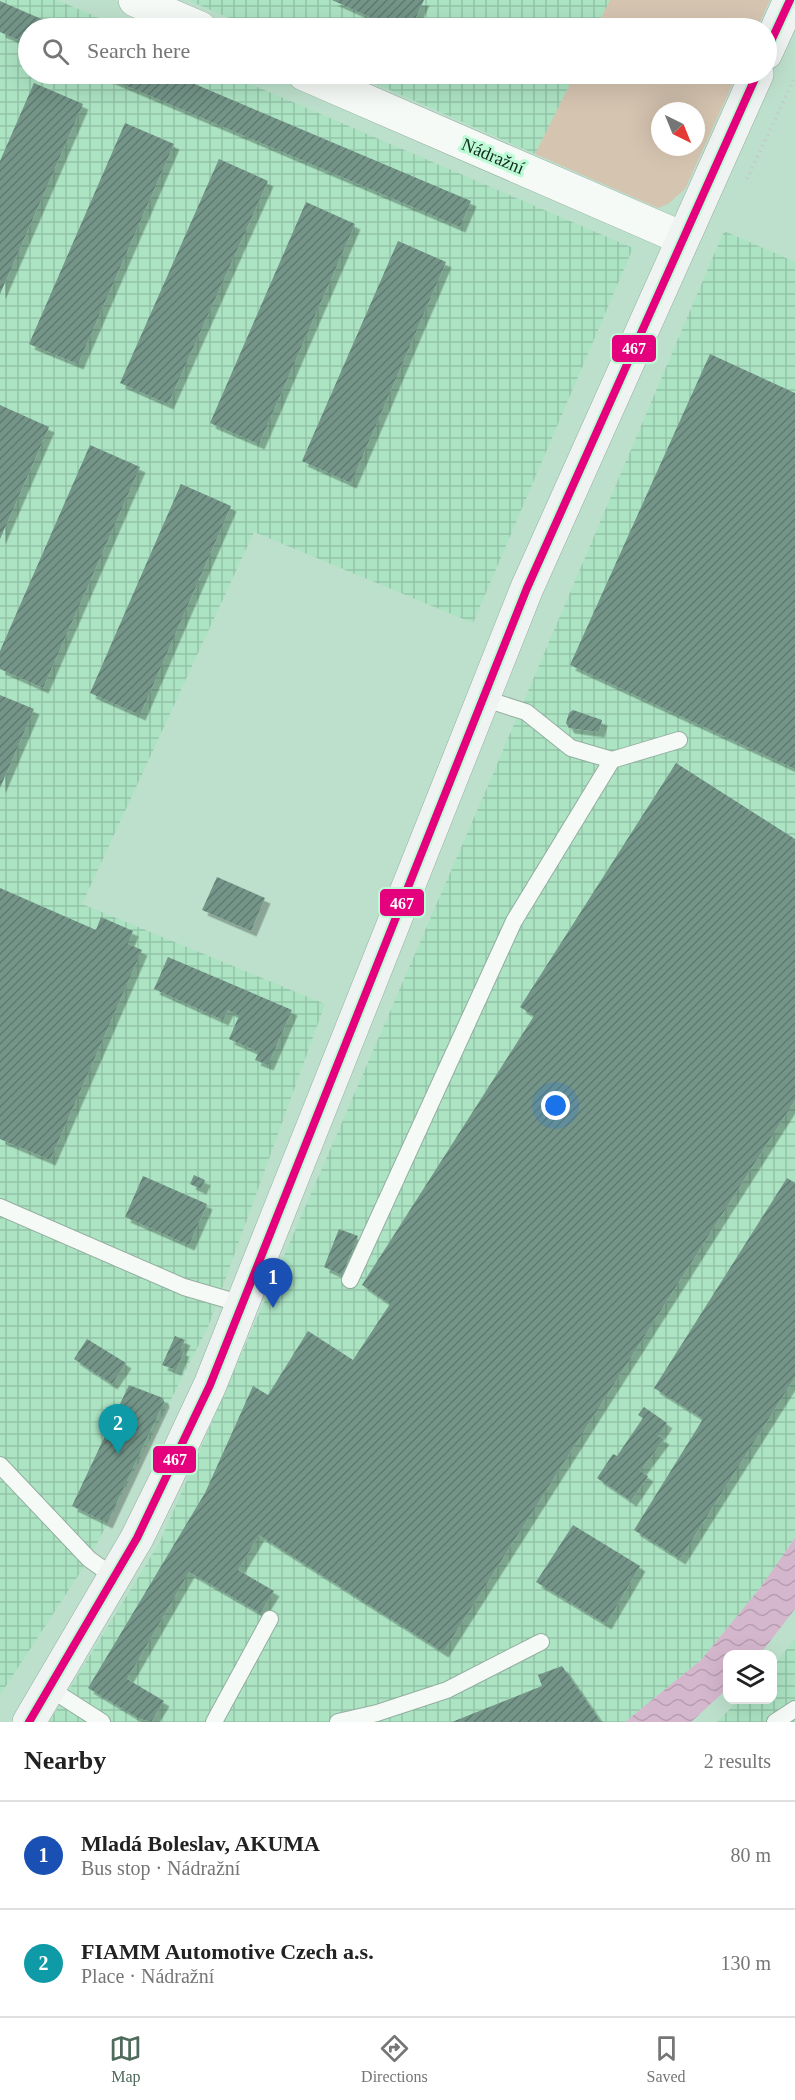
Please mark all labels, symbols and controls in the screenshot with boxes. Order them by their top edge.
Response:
search box [18,18,777,84]
icon: search [39,35,72,68]
text: Search here [87,38,190,63]
north arrow [651,102,705,156]
street label: Nádražní [459,134,527,178]
line badge: 467 [611,334,657,363]
text: 467 [622,340,646,357]
line badge: 467 [379,888,425,917]
text: 467 [390,895,414,912]
your location [541,1091,570,1120]
pin: 1 [254,1258,292,1308]
pin: 2 [98,1404,138,1454]
line badge: 467 [152,1445,197,1474]
text: 467 [163,1451,187,1468]
map controls [723,1650,777,1704]
button: layers [723,1650,777,1704]
text: Nearby [24,1746,106,1775]
text: 2 results [704,1750,771,1772]
text: Mladá Boleslav, AKUMA [81,1831,320,1856]
text: 1 [39,1844,49,1866]
text: 80 m [730,1844,771,1866]
text: Bus stop · Nádražní [81,1857,240,1879]
text: FIAMM Automotive Czech a.s. [81,1939,374,1964]
text: 2 [39,1952,49,1974]
text: 130 m [720,1952,771,1974]
text: Place · Nádražní [81,1965,214,1987]
tab: Map [109,2032,142,2086]
tab: Directions [361,2032,428,2086]
tab: Saved [646,2032,686,2086]

